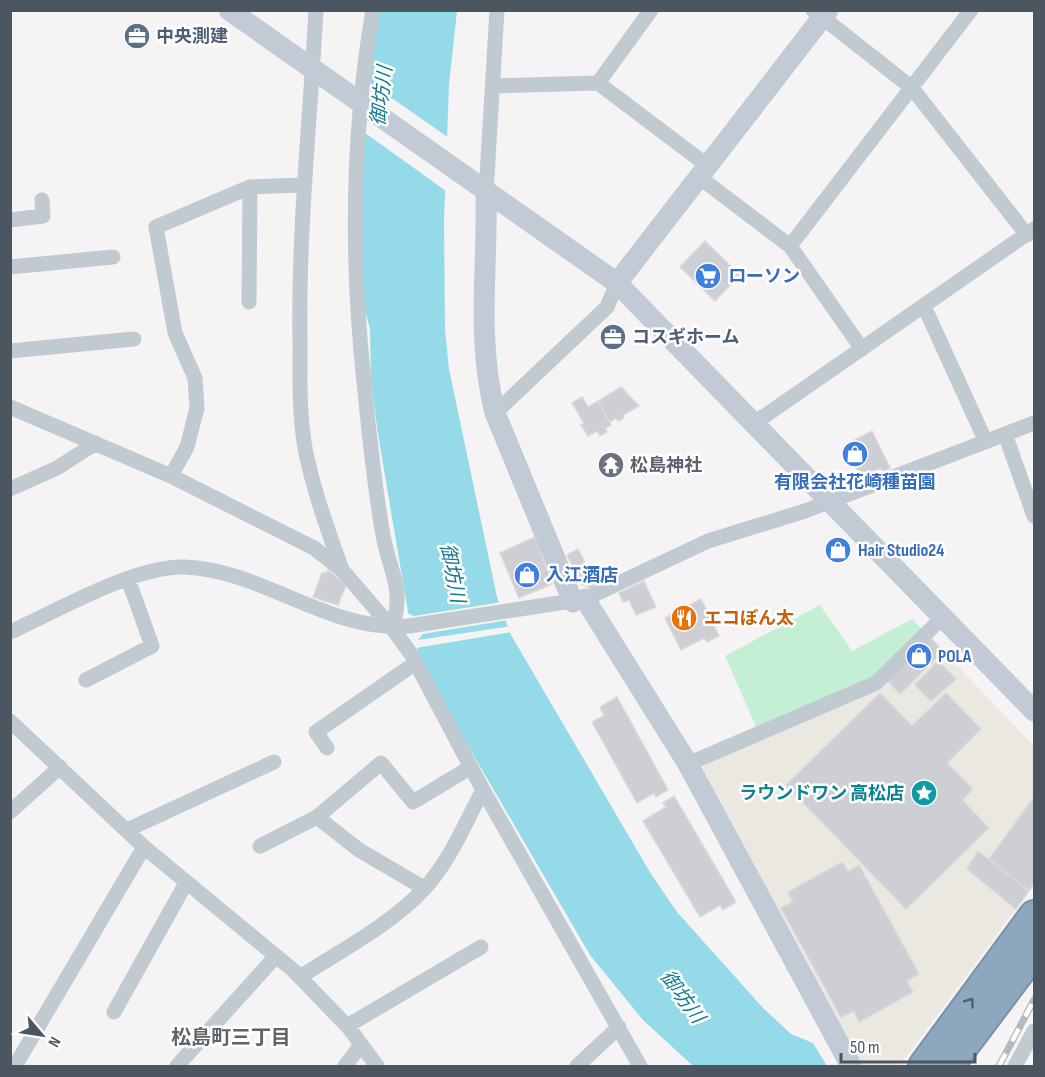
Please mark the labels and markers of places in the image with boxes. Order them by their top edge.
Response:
office icon: 中央測建 [122,21,152,51]
place label: 中央測建 [156,26,228,47]
supermarket icon: ローソン [693,261,723,291]
place label: ローソン [728,266,800,287]
office icon: コスギホーム [598,322,628,352]
place label: コスギホーム [632,327,739,348]
shop icon: 有限会社花崎種苗園 [840,439,870,469]
temple icon: 松島神社 [596,450,626,480]
place label: 松島神社 [630,455,702,476]
place label: 有限会社花崎種苗園 [774,472,936,493]
shop icon: Hair Studio24 [823,535,853,565]
place label: Hair Studio24 [858,540,945,561]
shop icon: 入江酒店 [512,560,542,590]
place label: 入江酒店 [546,565,618,586]
restaurant icon: エコぽん太 [669,603,699,633]
place label: エコぽん太 [704,608,794,629]
shop icon: POLA [904,641,934,671]
place label: POLA [938,646,972,667]
place icon: ラウンドワン 高松店 [909,778,939,808]
place label: ラウンドワン 高松店 [739,783,904,804]

